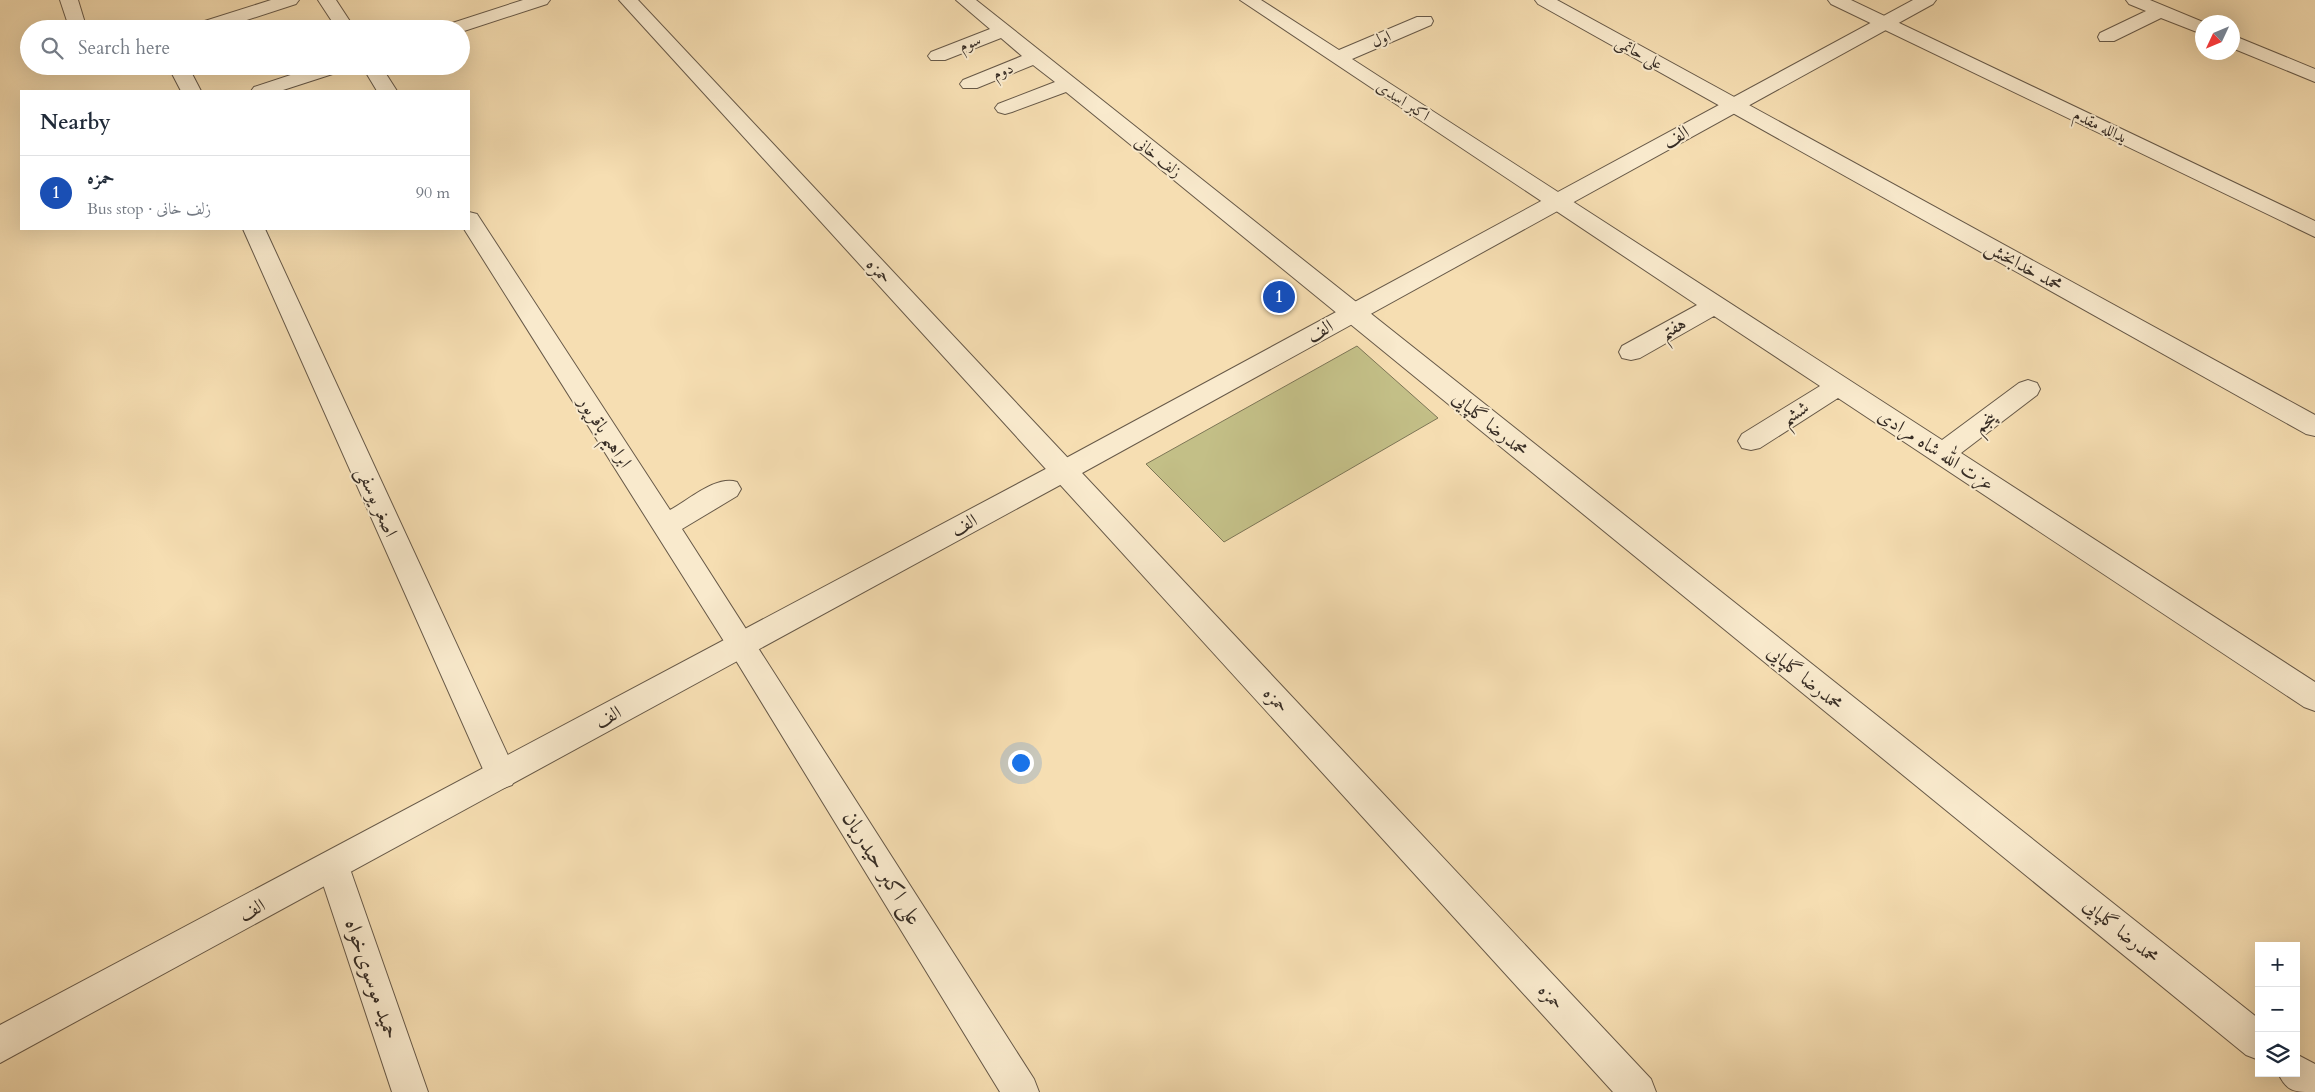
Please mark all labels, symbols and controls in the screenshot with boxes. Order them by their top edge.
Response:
north arrow [2195,15,2240,60]
search box [20,20,470,75]
street label: اول [1368,25,1394,53]
street label: سوم [956,29,985,60]
street label: علی حاتمی [1611,31,1667,75]
icon: search [38,34,66,62]
text: Search here [78,35,170,61]
street label: دوم [989,57,1018,88]
street label: اکبر اسدی [1372,76,1434,126]
street label: یدالله مقدم [2068,104,2131,151]
text: Nearby [40,108,111,137]
street label: الف [1658,119,1694,155]
street label: زلف خانی [1130,131,1186,183]
text: حمزه [87,165,114,191]
text: 1 [52,182,60,204]
text: 90 m [416,182,450,204]
text: Bus stop · زلف خانی [87,198,211,220]
street label: محمد خدابخش [1980,234,2068,298]
street label: حمزه [860,252,898,290]
pin: 1 [1263,278,1295,316]
street label: هفتم [1655,310,1694,351]
street label: الف [1302,313,1338,349]
street label: محمدرضا گلپایی [1447,385,1534,463]
street label: ابراهیم باقرپور [566,389,638,476]
street label: ششم [1776,394,1817,437]
street label: عزت الله شاه مرادی [1873,401,2000,497]
street label: پنجم [1968,404,2006,443]
street label: اصغر یوسفی [350,463,404,541]
street label: الف [946,507,982,543]
street label: محمدرضا گلپایی [1762,639,1849,717]
street label: حمزه [1257,681,1295,719]
street label: الف [590,699,626,735]
your location [1008,750,1034,776]
street label: علی اکبر حیدریان [834,805,929,932]
street label: الف [234,892,270,928]
street label: محمدرضا گلپایی [2078,892,2165,970]
street label: حمید موسوی‌خواه [337,915,407,1043]
map controls [2255,942,2300,1077]
button: + [2255,942,2300,987]
street label: حمزه [1532,978,1570,1016]
button: − [2255,987,2300,1032]
button: layers [2255,1032,2300,1077]

